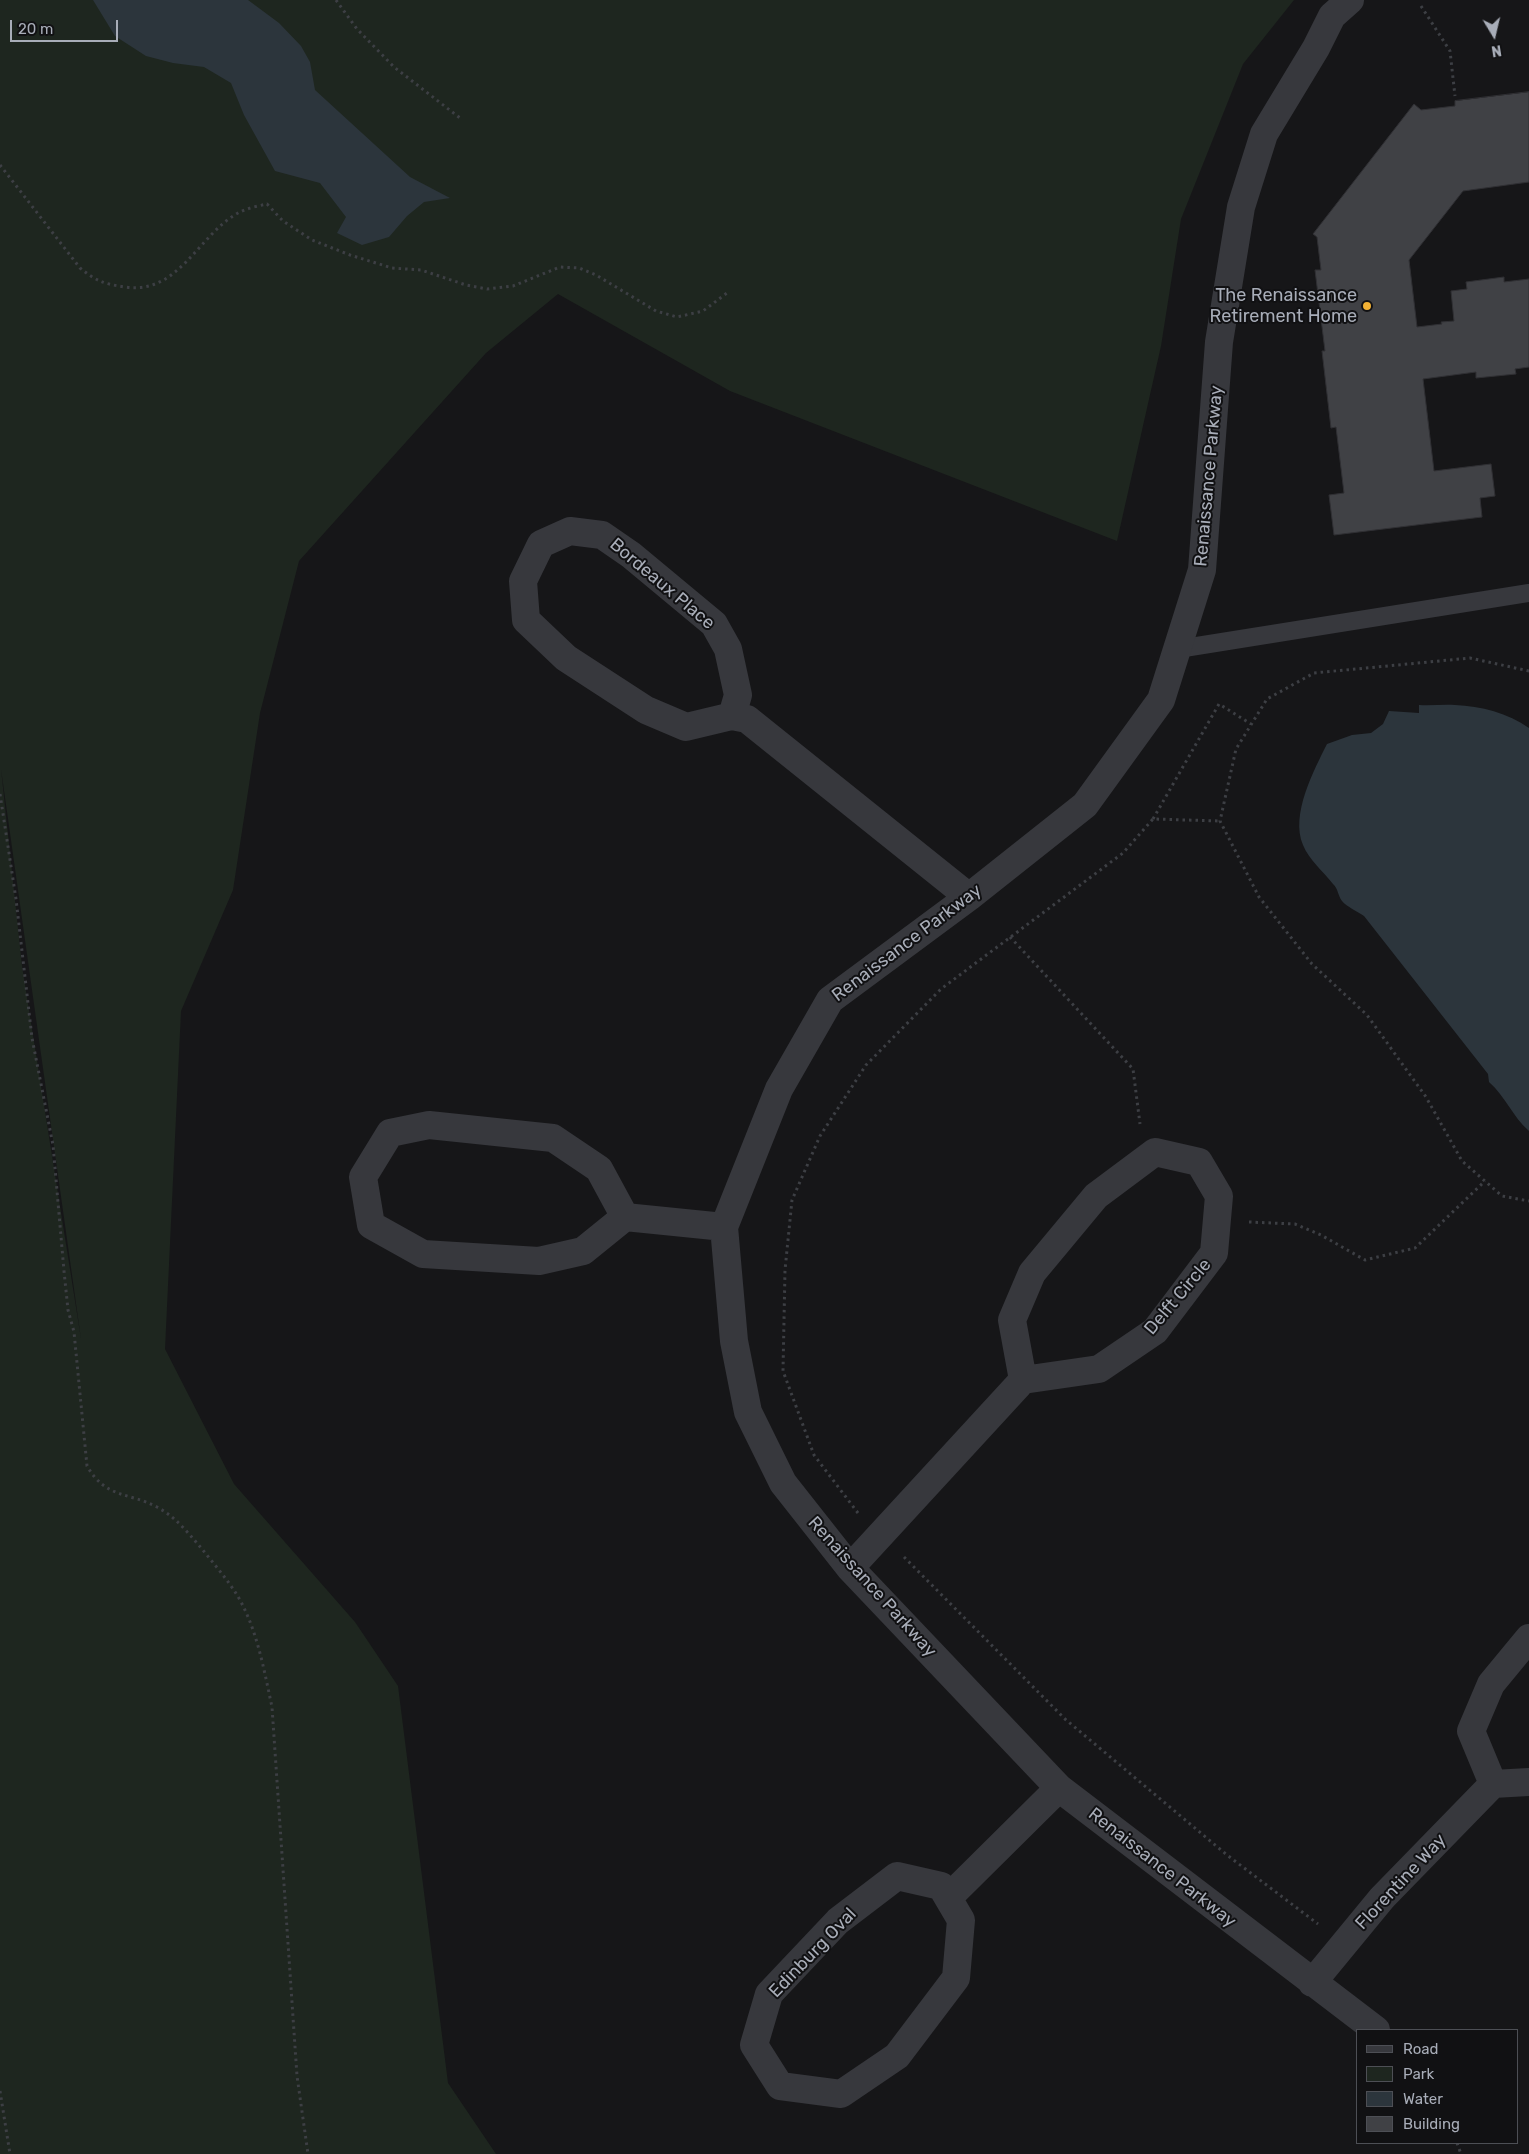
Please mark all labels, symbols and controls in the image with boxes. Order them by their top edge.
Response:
scale bar [12,10,120,42]
north arrow [1469,10,1519,60]
text: 20 m [18,20,53,38]
text: N [1490,41,1503,59]
place label: The Renaissance Retirement Home [1210,285,1357,328]
marker: The Renaissance Retirement Home [1361,300,1373,312]
street label: Renaissance Parkway [1190,384,1228,568]
street label: Bordeaux Place [605,534,719,634]
street label: Renaissance Parkway [828,880,986,1006]
street label: Delft Circle [1140,1255,1216,1339]
street label: Renaissance Parkway [803,1512,941,1662]
street label: Renaissance Parkway [1084,1804,1240,1932]
street label: Florentine Way [1351,1830,1451,1934]
street label: Edinburg Oval [765,1904,861,2002]
legend [1356,2029,1519,2144]
text: Road [1403,2040,1439,2058]
text: Park [1403,2065,1434,2083]
text: Water [1403,2090,1443,2108]
text: Building [1403,2115,1460,2133]

